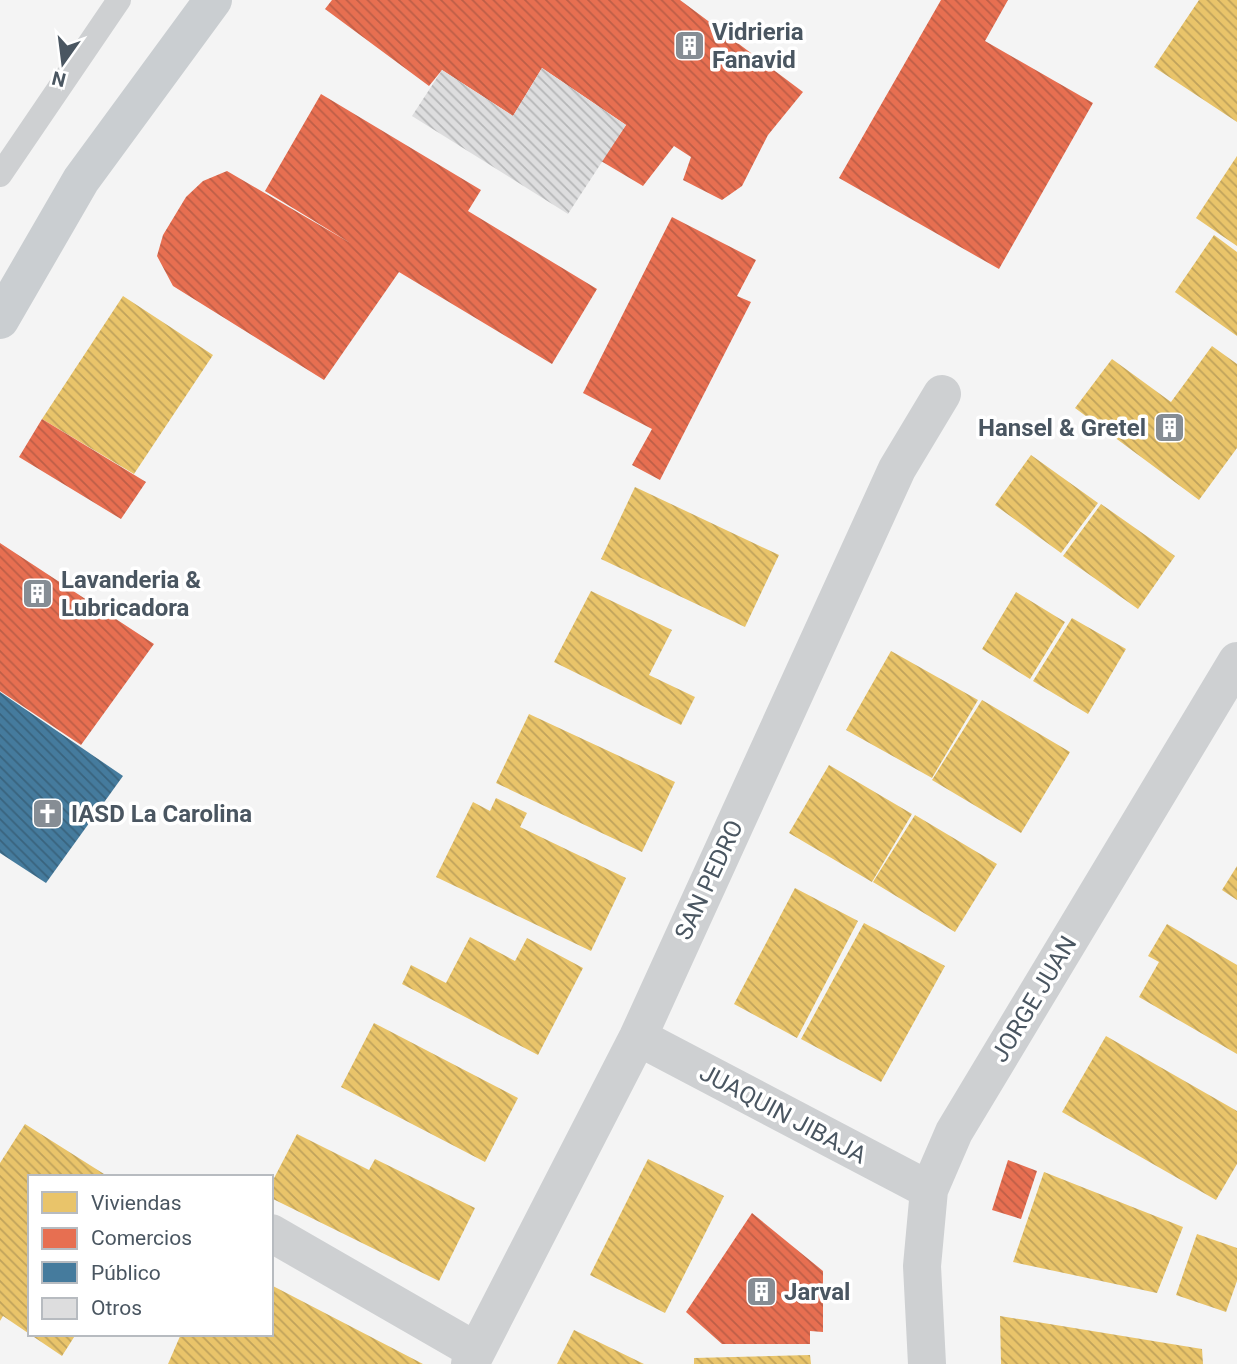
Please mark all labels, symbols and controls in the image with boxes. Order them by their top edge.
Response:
place label: Vidrieria Fanavid [712,18,804,74]
north arrow [28,28,98,98]
building icon: Vidrieria Fanavid [672,29,706,63]
text: N [50,66,68,92]
building icon: Hansel & Gretel [1152,411,1186,445]
place label: Hansel & Gretel [978,414,1146,442]
place label: Lavanderia & Lubricadora [61,566,201,622]
building icon: Lavanderia & Lubricadora [21,577,55,611]
church icon: IASD La Carolina [31,797,65,831]
place label: IASD La Carolina [71,800,252,828]
street label: SAN PEDRO [669,816,749,944]
street label: JORGE JUAN [985,931,1083,1067]
street label: JUAQUIN JIBAJA [695,1058,871,1170]
legend [28,1175,273,1336]
text: Viviendas [91,1191,182,1215]
text: Comercios [91,1226,192,1250]
text: Público [91,1261,161,1285]
building icon: Jarval [744,1275,778,1309]
place label: Jarval [784,1278,850,1306]
text: Otros [91,1296,142,1320]

